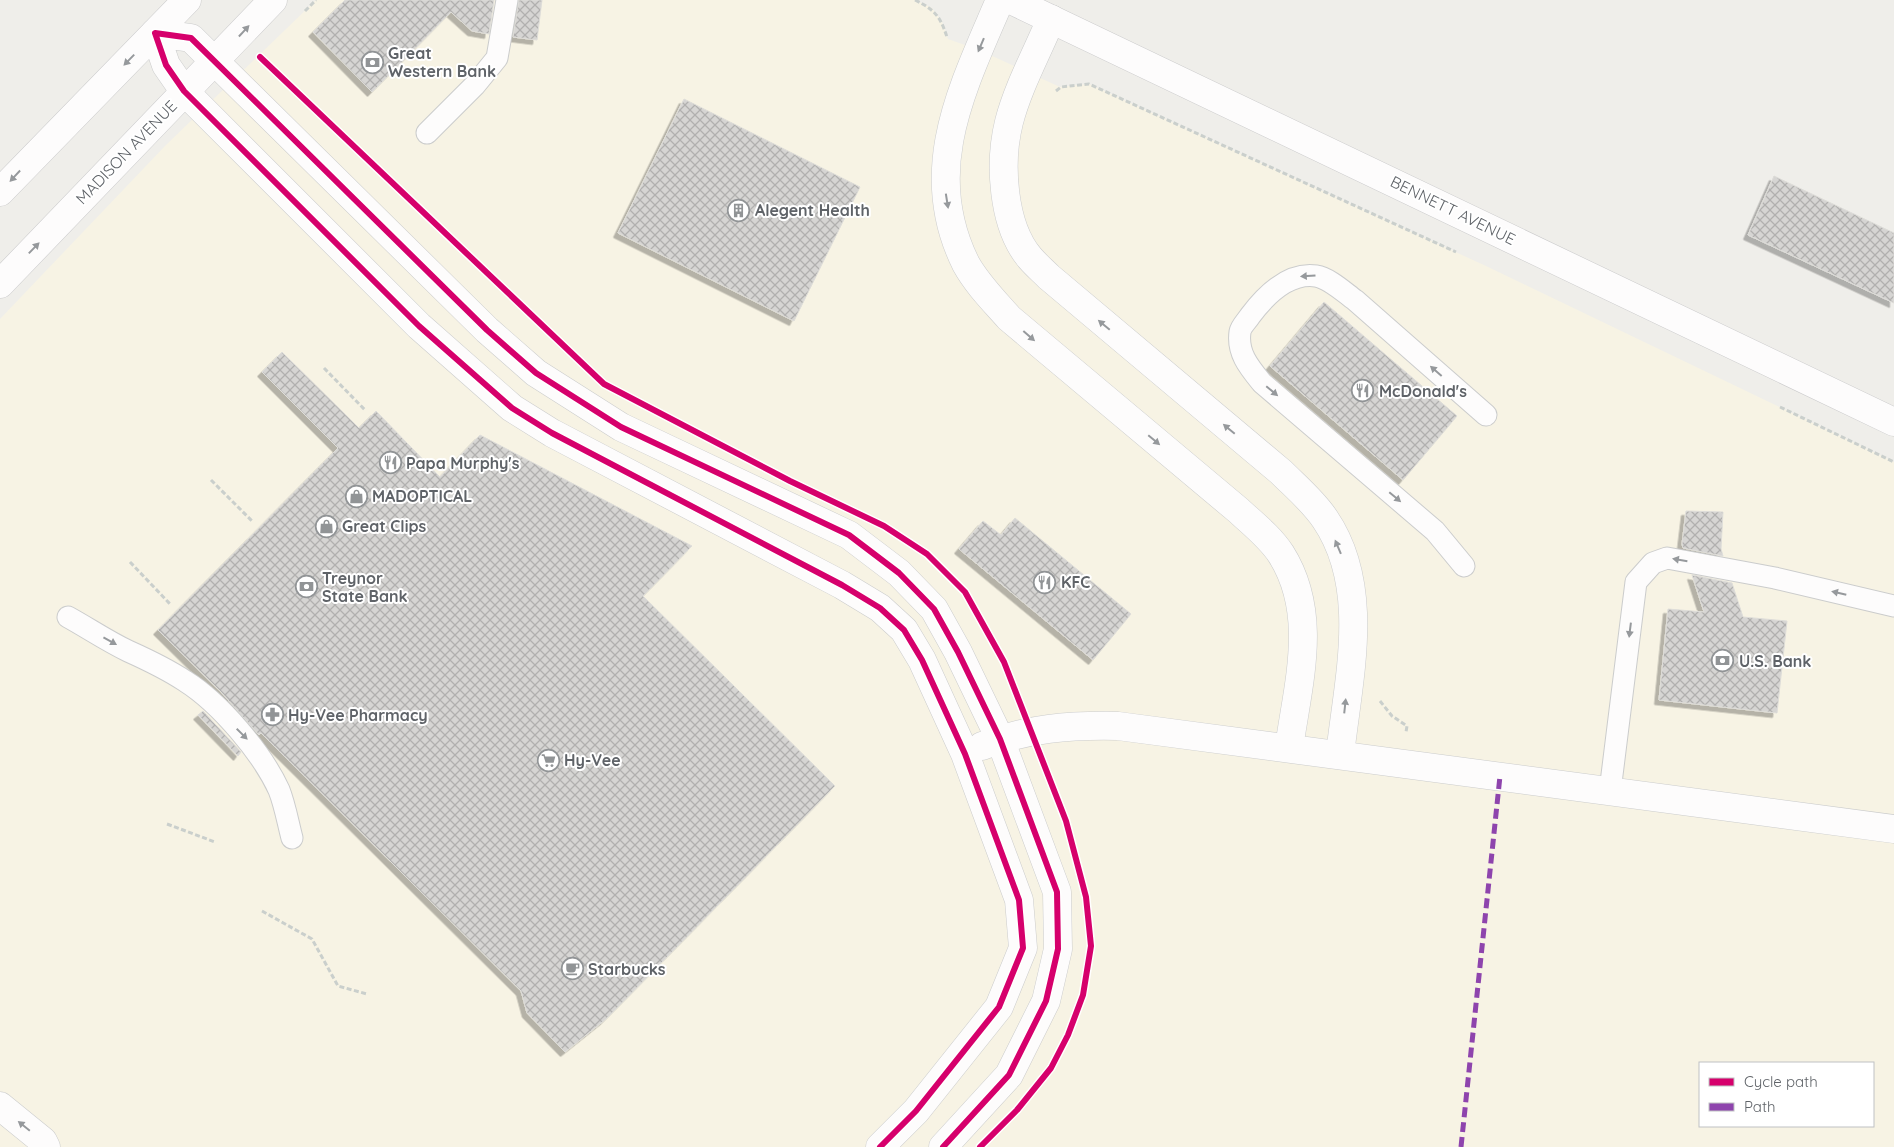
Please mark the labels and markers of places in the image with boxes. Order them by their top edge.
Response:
place label: Great Western Bank [388,43,496,81]
bank icon: Great Western Bank [360,50,384,74]
building icon: Alegent Health [727,198,751,222]
place label: Alegent Health [755,200,870,220]
restaurant icon: McDonald's [1351,379,1375,403]
place label: McDonald's [1379,381,1467,401]
restaurant icon: Papa Murphy's [378,451,402,475]
place label: Papa Murphy's [406,453,520,473]
shop icon: MADOPTICAL [344,484,368,508]
place label: MADOPTICAL [372,486,472,506]
shop icon: Great Clips [314,514,338,538]
place label: Great Clips [342,516,426,536]
place label: Treynor State Bank [322,568,408,606]
restaurant icon: KFC [1033,570,1057,594]
place label: KFC [1061,572,1090,592]
bank icon: Treynor State Bank [294,575,318,599]
bank icon: U.S. Bank [1711,649,1735,673]
place label: U.S. Bank [1739,651,1811,671]
pharmacy icon: Hy-Vee Pharmacy [260,703,284,727]
place label: Hy-Vee Pharmacy [288,705,428,725]
supermarket icon: Hy-Vee [536,748,560,772]
place label: Hy-Vee [564,750,621,770]
cafe icon: Starbucks [560,957,584,981]
place label: Starbucks [588,959,666,979]

